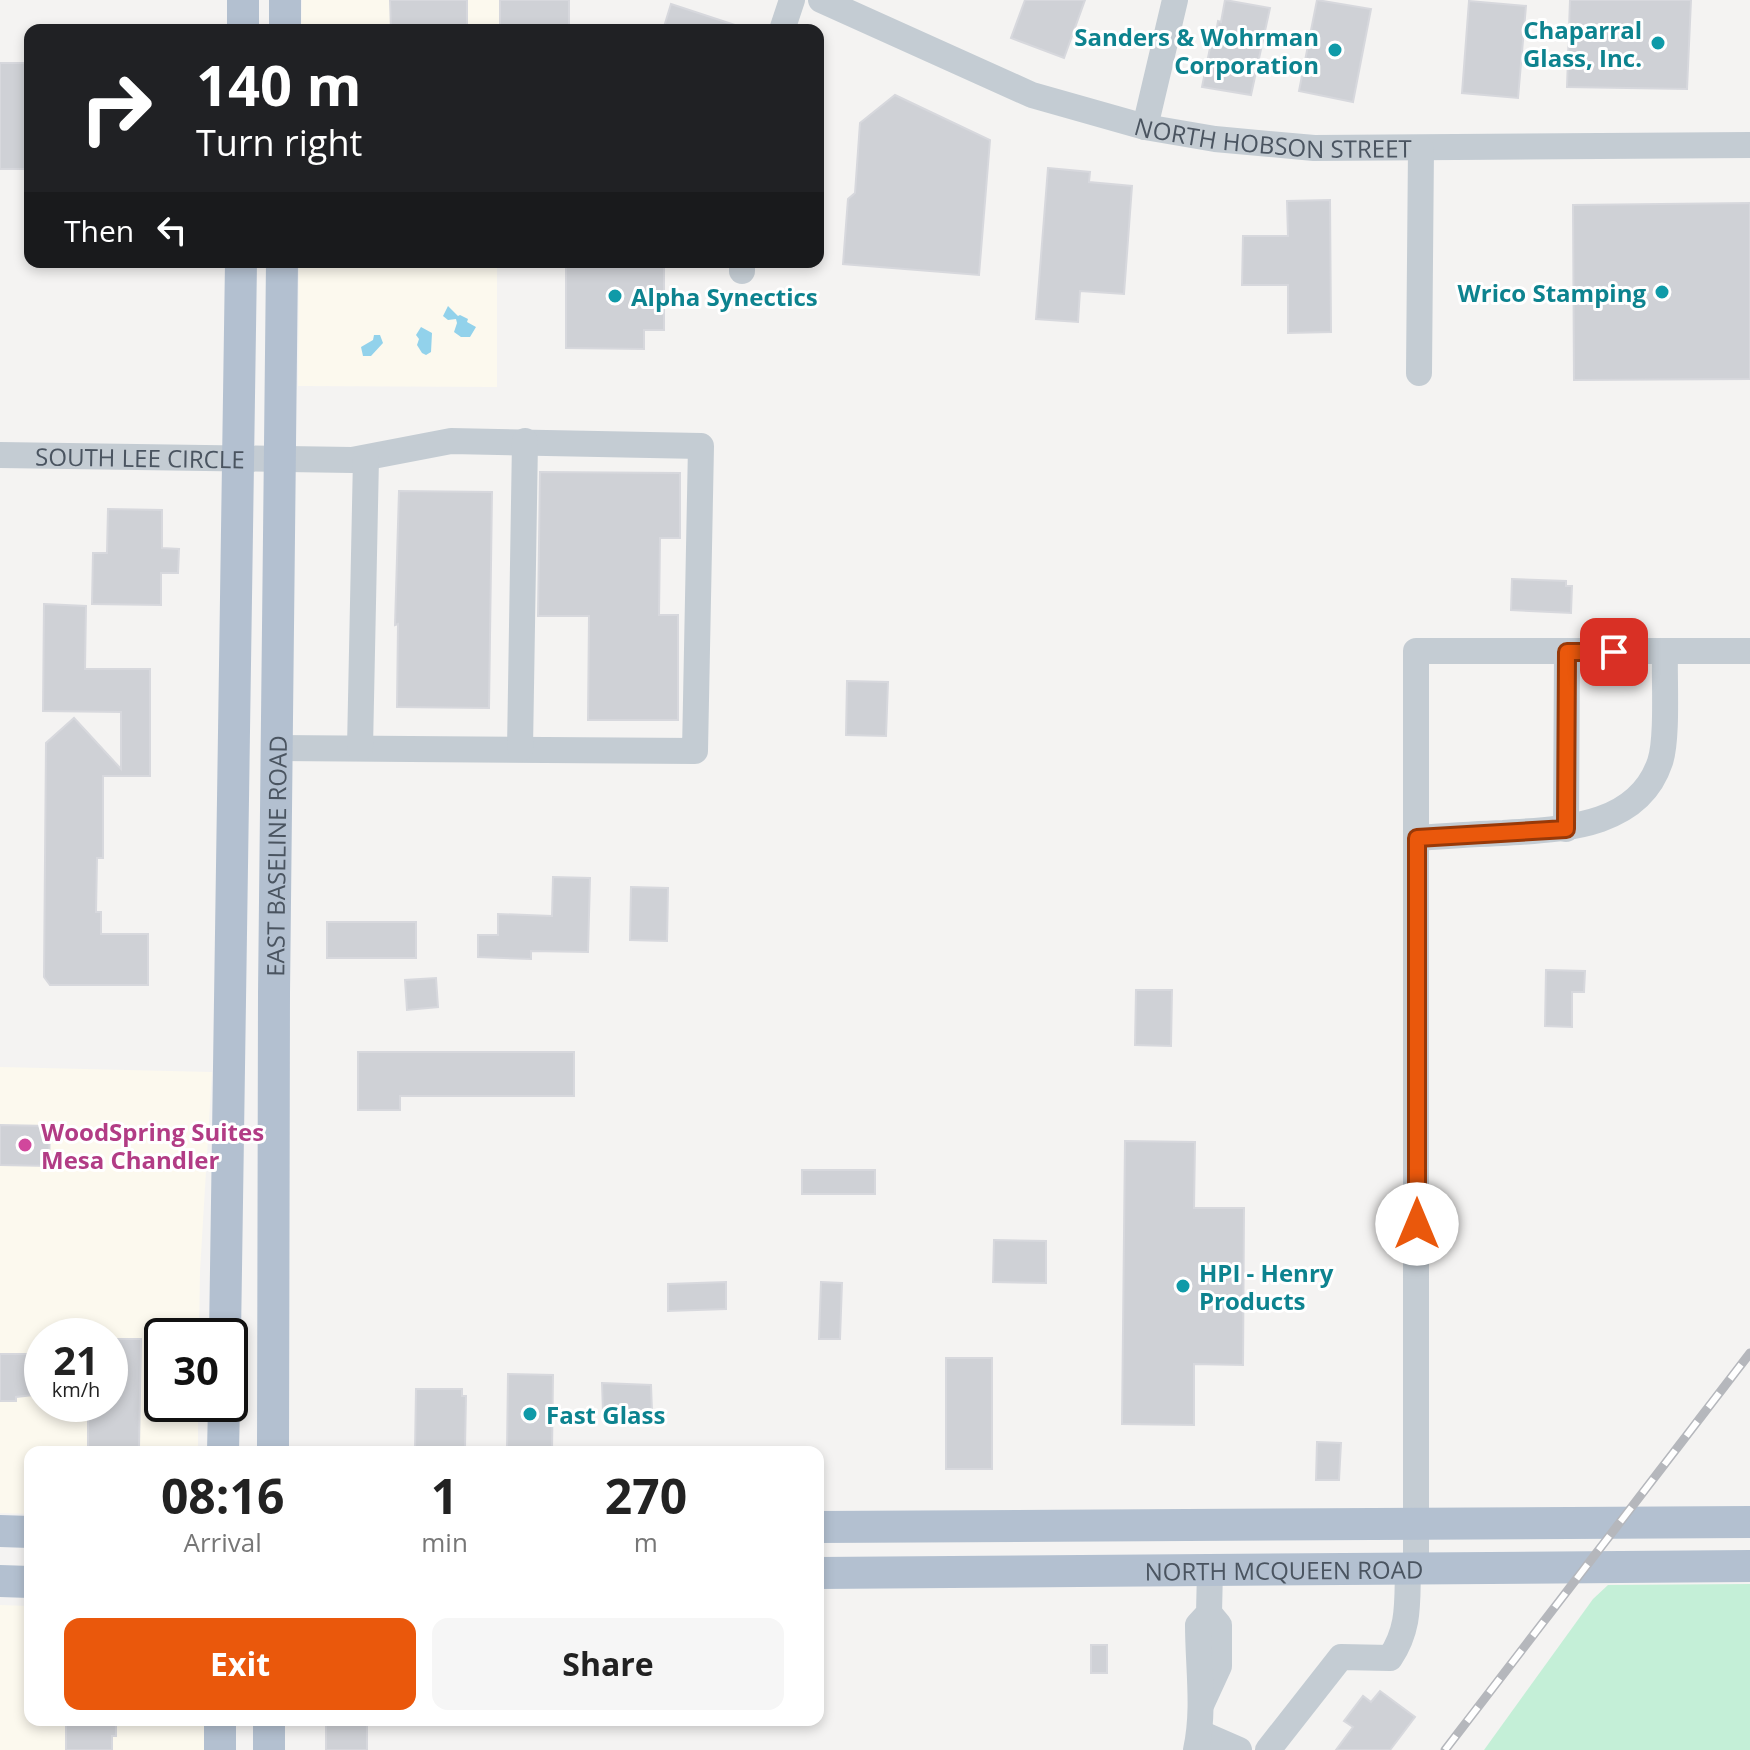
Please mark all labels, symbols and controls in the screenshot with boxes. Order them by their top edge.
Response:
place label: Chaparral Glass, Inc. [1523,13,1642,74]
place label: Sanders & Wohrman Corporation [1074,20,1319,81]
marker: Chaparral Glass, Inc. [1649,34,1667,52]
marker: Sanders & Wohrman Corporation [1326,41,1344,59]
text: 140 m [196,46,362,122]
icon: right [64,56,168,160]
street label: NORTH HOBSON STREET [1131,108,1412,165]
text: Turn right [196,118,362,167]
icon: left [150,208,194,252]
text: Then [64,210,134,251]
place label: Wrico Stamping [1458,276,1646,309]
place label: Alpha Synectics [631,280,818,313]
marker: Wrico Stamping [1653,283,1671,301]
marker: Alpha Synectics [606,287,624,305]
street label: SOUTH LEE CIRCLE [35,439,245,475]
pin [1580,618,1648,686]
icon: arrive [1592,630,1636,674]
street label: EAST BASELINE ROAD [258,735,293,977]
place label: WoodSpring Suites Mesa Chandler [41,1115,264,1176]
marker: WoodSpring Suites Mesa Chandler [16,1136,34,1154]
position arrow [1375,1182,1459,1266]
place label: HPI - Henry Products [1199,1256,1334,1317]
marker: HPI - Henry Products [1174,1277,1192,1295]
speed limit sign: 30 [144,1318,248,1422]
text: 21 [53,1332,99,1387]
text: km/h [52,1376,100,1403]
place label: Fast Glass [546,1398,665,1431]
marker: Fast Glass [521,1405,539,1423]
text: 08:16 [161,1463,284,1528]
text: 1 [431,1463,458,1528]
text: 270 [605,1463,687,1528]
text: Arrival [183,1524,262,1560]
text: min [421,1524,468,1560]
text: m [634,1524,658,1560]
street label: NORTH MCQUEEN ROAD [1145,1552,1423,1587]
button: Exit [64,1618,416,1710]
button: Share [432,1618,784,1710]

